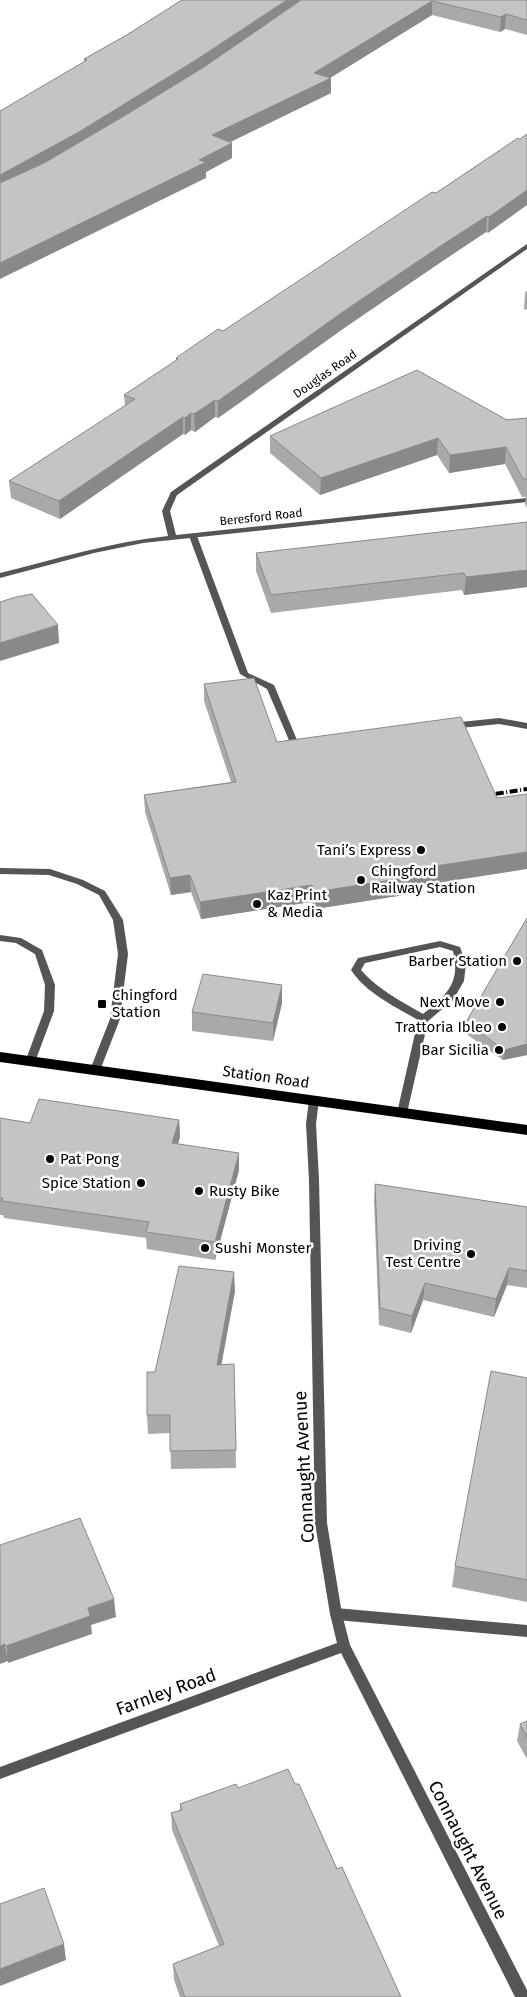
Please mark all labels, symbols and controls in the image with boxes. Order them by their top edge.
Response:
street label: Douglas Road [291,347,359,401]
street label: Beresford Road [219,506,303,528]
place label: Tani’s Express [317,841,411,859]
marker: Tani’s Express [415,844,427,856]
place label: Chingford Railway Station [371,862,475,897]
marker: Chingford Railway Station [355,874,367,886]
place label: Kaz Print & Media [267,886,328,921]
marker: Kaz Print & Media [251,898,263,910]
place label: Barber Station [408,952,507,970]
marker: Barber Station [511,955,523,967]
place label: Chingford Station [112,986,178,1021]
place label: Next Move [419,993,490,1011]
marker: Next Move [494,996,506,1008]
marker: Chingford Station [96,998,108,1010]
place label: Trattoria Ibleo [395,1018,492,1036]
marker: Trattoria Ibleo [496,1021,508,1033]
place label: Bar Sicilia [421,1041,489,1059]
marker: Bar Sicilia [493,1044,505,1056]
street label: Station Road [221,1062,311,1092]
place label: Pat Pong [60,1150,119,1168]
marker: Pat Pong [44,1153,56,1165]
place label: Spice Station [42,1174,131,1192]
marker: Spice Station [135,1177,147,1189]
place label: Rusty Bike [209,1182,280,1200]
marker: Rusty Bike [193,1185,205,1197]
place label: Driving Test Centre [386,1236,461,1271]
place label: Sushi Monster [215,1239,311,1257]
marker: Sushi Monster [199,1242,211,1254]
marker: Driving Test Centre [465,1248,477,1260]
street label: Connaught Avenue [289,1390,319,1544]
street label: Farnley Road [113,1664,219,1720]
street label: Connaught Avenue [424,1777,512,1923]

